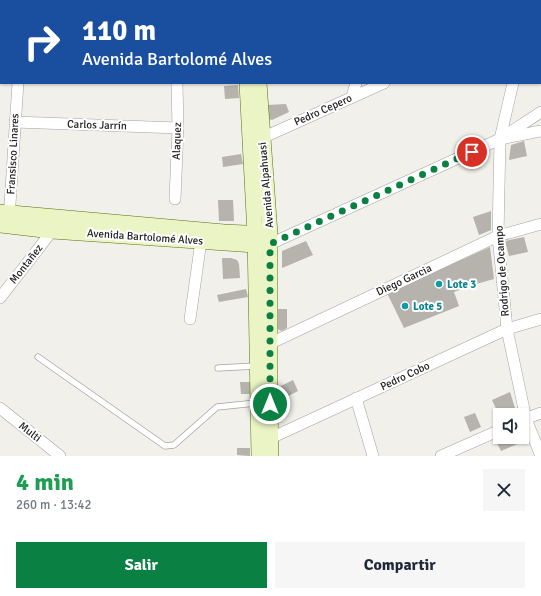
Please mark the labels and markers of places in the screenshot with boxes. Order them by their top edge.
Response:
pin [455,135,489,169]
place label: Lote 3 [447,278,476,291]
marker: Lote 3 [434,279,444,289]
place label: Lote 5 [413,300,442,313]
marker: Lote 5 [400,301,410,311]

